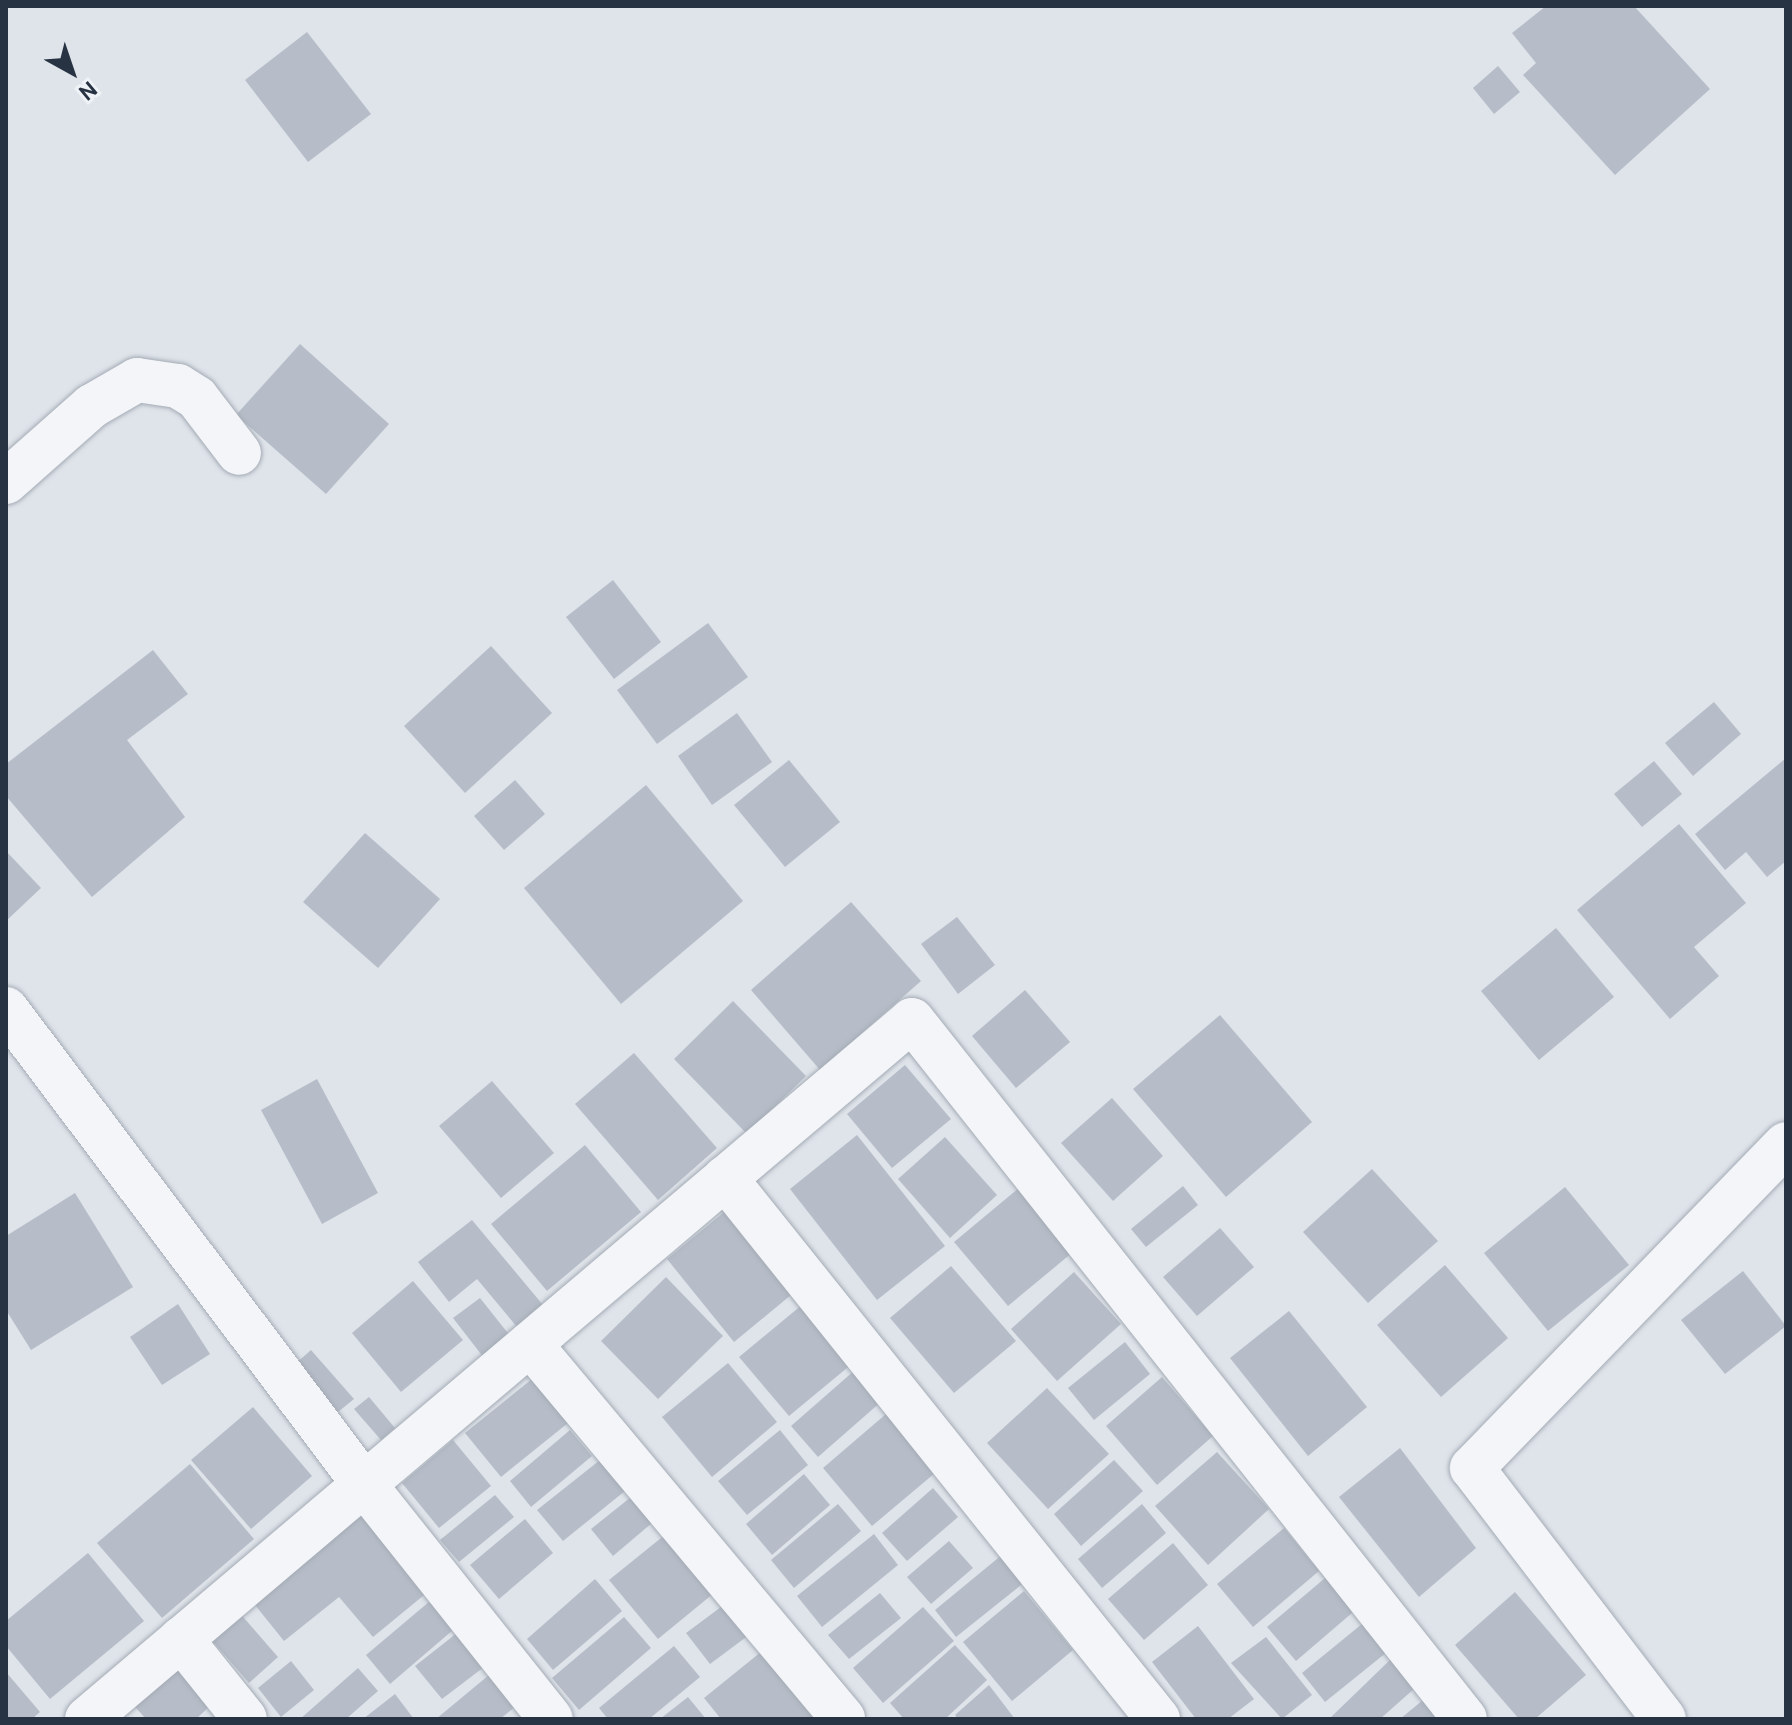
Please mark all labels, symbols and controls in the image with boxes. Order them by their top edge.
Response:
north arrow [32,32,112,112]
text: N [73,75,102,106]

